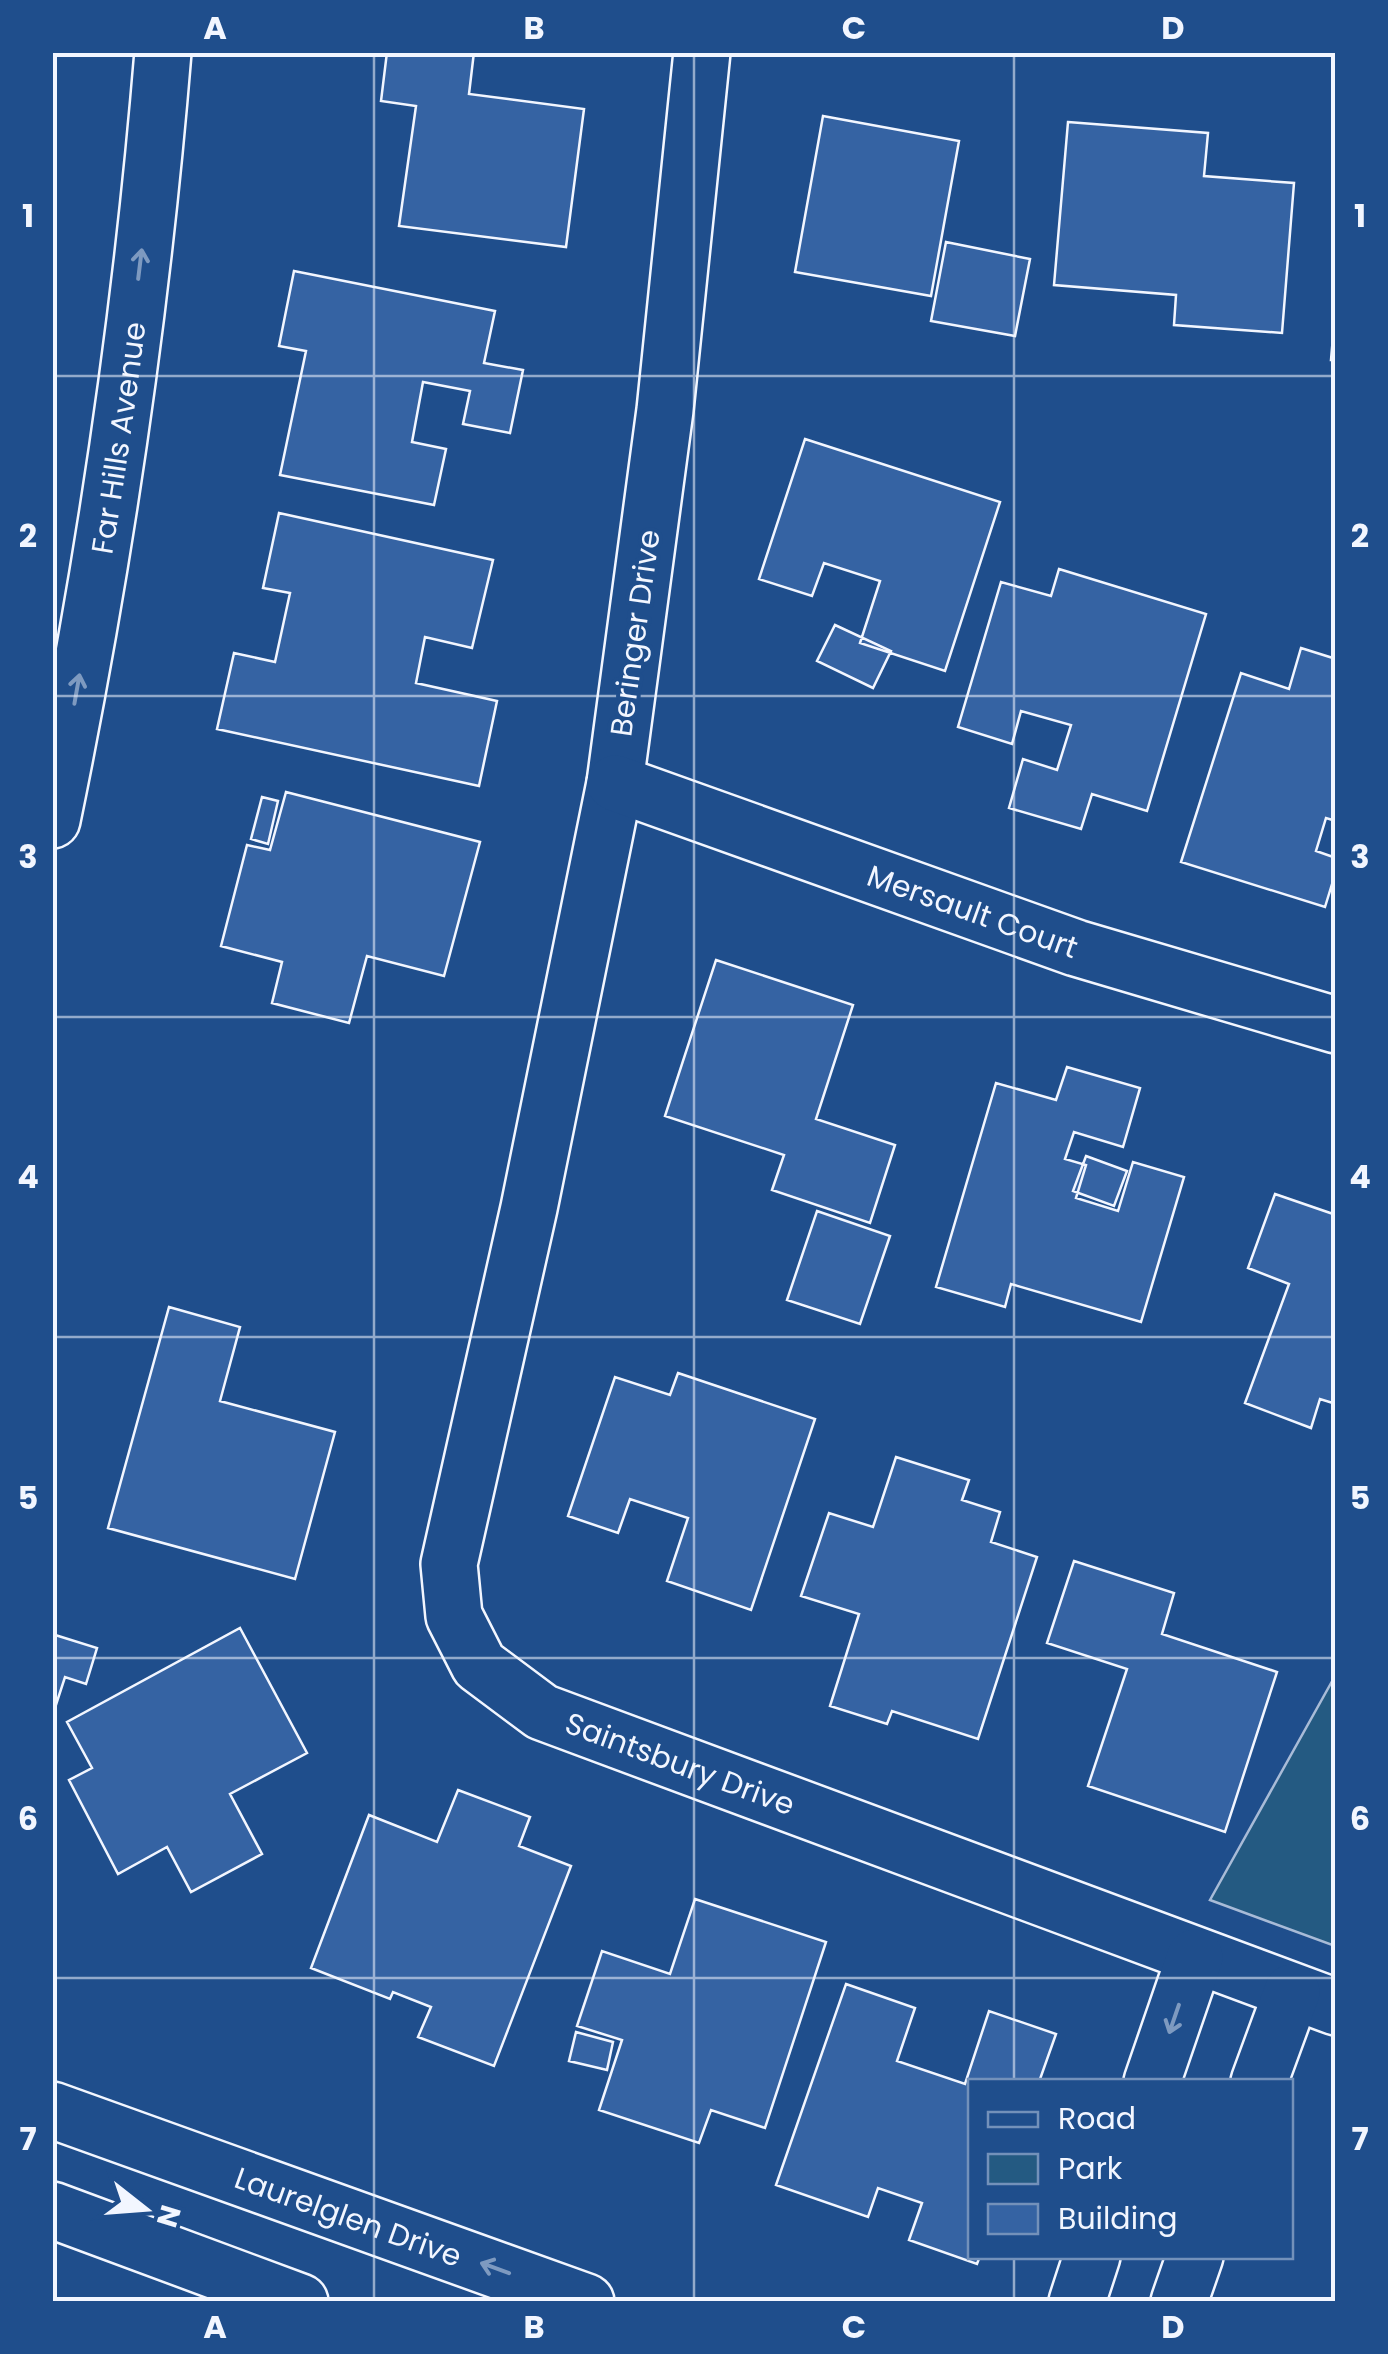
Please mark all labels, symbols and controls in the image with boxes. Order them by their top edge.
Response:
text: A [203,5,227,50]
text: B [523,5,545,50]
text: C [842,5,866,50]
text: D [1161,5,1185,50]
text: 1 [22,193,34,238]
text: 1 [1354,193,1366,238]
one-way arrow [131,249,150,281]
street label: Far Hills Avenue [80,319,156,557]
text: 2 [19,513,37,558]
text: 2 [1351,513,1369,558]
street label: Beringer Drive [599,527,671,739]
one-way arrow [68,674,87,706]
text: 3 [18,834,38,879]
text: 3 [1350,834,1370,879]
street label: Mersault Court [862,854,1084,969]
text: 4 [17,1154,39,1199]
text: 4 [1349,1154,1371,1199]
text: 5 [18,1475,38,1520]
text: 5 [1350,1475,1370,1520]
street label: Saintsbury Drive [559,1701,801,1826]
text: 6 [18,1796,38,1841]
text: 6 [1350,1796,1370,1841]
one-way arrow [1163,2003,1181,2035]
legend [968,2079,1293,2259]
text: Road [1058,2097,1136,2140]
text: 7 [19,2116,37,2161]
text: 7 [1351,2116,1369,2161]
text: Park [1058,2147,1123,2190]
street label: Laurelglen Drive [229,2156,468,2277]
north arrow [95,2159,195,2259]
text: Building [1058,2197,1178,2240]
text: N [147,2200,190,2232]
one-way arrow [480,2258,511,2276]
text: A [203,2304,227,2349]
text: B [523,2304,545,2349]
text: C [842,2304,866,2349]
text: D [1161,2304,1185,2349]

